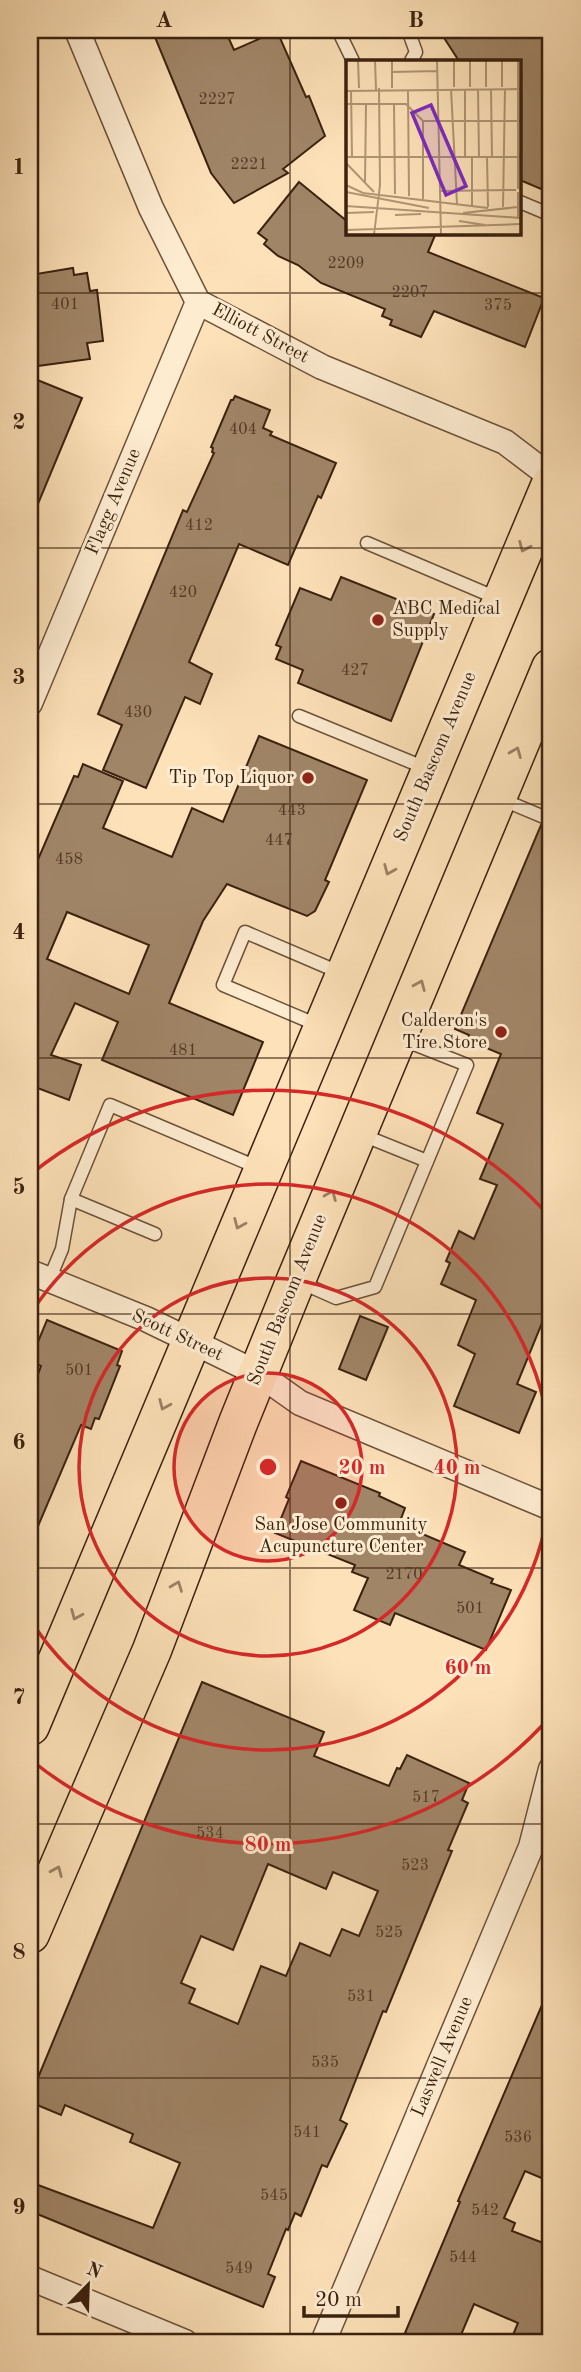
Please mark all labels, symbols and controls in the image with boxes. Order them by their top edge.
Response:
text: A [155,9,173,32]
text: B [408,9,424,32]
inset map [346,60,522,234]
house number: 2227 [198,92,236,108]
text: 1 [12,156,26,179]
house number: 2221 [230,157,268,173]
house number: 2209 [327,256,365,272]
house number: 2207 [391,285,429,301]
house number: 401 [51,297,79,313]
house number: 375 [484,298,512,314]
street label: Elliott Street [208,301,312,367]
text: 2 [12,411,26,434]
house number: 404 [229,422,257,438]
street label: Flagg Avenue [83,446,145,558]
house number: 412 [185,518,213,534]
one-way arrow [519,540,533,552]
house number: 420 [169,585,197,601]
place label: ABC Medical Supply [392,600,500,641]
marker: ABC Medical Supply [370,612,386,628]
house number: 427 [341,663,369,679]
text: 3 [12,666,26,689]
street label: South Bascom Avenue [392,669,480,845]
house number: 430 [124,705,152,721]
one-way arrow [508,747,522,759]
place label: Tip Top Liquor [169,769,294,788]
marker: Tip Top Liquor [300,770,316,786]
house number: 443 [278,803,306,819]
house number: 447 [265,833,293,849]
house number: 458 [55,852,83,868]
one-way arrow [383,863,397,875]
text: 4 [12,921,26,944]
one-way arrow [412,980,426,992]
place label: Calderon's Tire Store [401,1012,487,1053]
marker: Calderon's Tire Store [493,1024,509,1040]
house number: 481 [169,1043,197,1059]
text: 5 [12,1176,26,1199]
one-way arrow [323,1189,337,1201]
street label: South Bascom Avenue [245,1212,331,1388]
one-way arrow [234,1217,248,1229]
street label: Scott Street [128,1307,226,1365]
house number: 501 [65,1363,93,1379]
one-way arrow [158,1398,172,1411]
text: 6 [12,1431,26,1454]
centre of rings [256,1455,280,1479]
text: 20 m [338,1458,386,1479]
text: 40 m [433,1458,481,1479]
marker: San Jose Community Acupuncture Center [333,1495,349,1511]
place label: San Jose Community Acupuncture Center [254,1516,428,1557]
house number: 2170 [385,1567,423,1583]
one-way arrow [168,1581,182,1593]
house number: 501 [456,1601,484,1617]
one-way arrow [70,1608,84,1621]
text: 60 m [444,1658,492,1679]
text: 7 [12,1686,26,1709]
house number: 517 [412,1790,440,1806]
house number: 534 [196,1826,224,1842]
text: 80 m [244,1835,292,1856]
house number: 523 [401,1858,429,1874]
one-way arrow [49,1866,63,1878]
house number: 525 [375,1925,403,1941]
text: 8 [12,1941,26,1964]
house number: 531 [347,1989,375,2005]
street label: Laswell Avenue [409,1994,477,2120]
house number: 535 [311,2055,339,2071]
house number: 541 [293,2125,321,2141]
house number: 536 [504,2130,532,2146]
house number: 545 [260,2188,288,2204]
text: 9 [12,2196,26,2219]
house number: 542 [471,2203,499,2219]
north arrow [52,2250,122,2320]
house number: 544 [449,2250,477,2266]
text: N [83,2260,104,2283]
house number: 549 [225,2261,253,2277]
scale bar [304,2274,399,2318]
text: 20 m [315,2290,362,2311]

